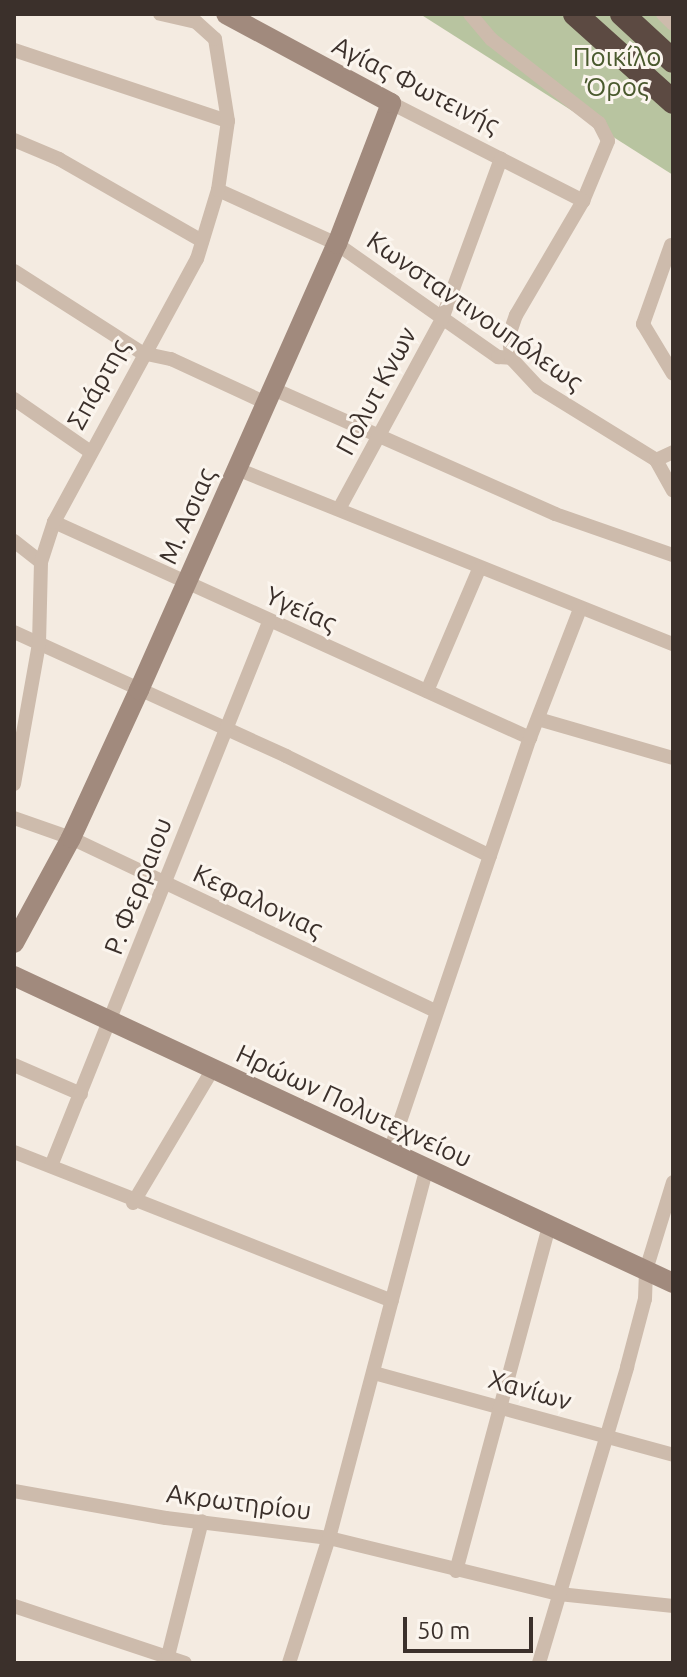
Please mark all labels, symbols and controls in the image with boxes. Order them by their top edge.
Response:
street label: Αγίας Φωτεινής [327,29,505,141]
park label: Ποικίλο Όρος [573,41,661,102]
street label: Κωνσταντινουπόλεως [361,225,589,397]
street label: Πολυτ Κνων [329,322,423,460]
street label: Σπάρτης [61,333,135,435]
street label: Μ. Ασιας [152,463,222,569]
street label: Υγείας [261,580,341,638]
street label: Ρ. Φερραιου [98,813,178,959]
street label: Κεφαλονιας [188,857,328,945]
street label: Ηρώων Πολυτεχνείου [231,1038,477,1174]
street label: Χανίων [485,1363,575,1417]
street label: Ακρωτηρίου [165,1478,313,1526]
scale bar [407,1601,537,1651]
text: 50 m [417,1617,470,1644]

